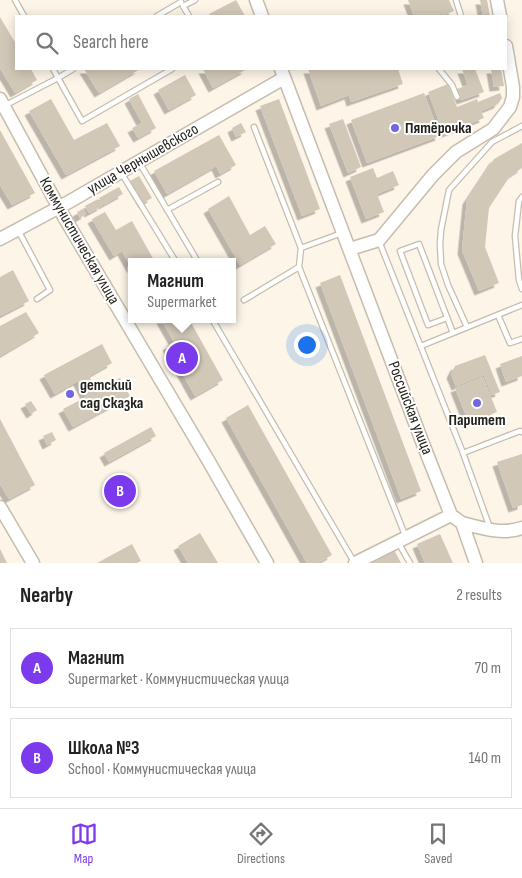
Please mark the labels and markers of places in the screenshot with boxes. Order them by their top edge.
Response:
place label: Пятёрочка [405,119,472,138]
marker: Пятёрочка [389,122,401,134]
pin: A [166,339,198,377]
place label: детский сад Сказка [80,376,143,413]
marker: детский сад Сказка [64,388,76,400]
marker: Паритет [471,397,483,409]
place label: Паритет [449,411,506,430]
pin: B [104,472,136,510]

